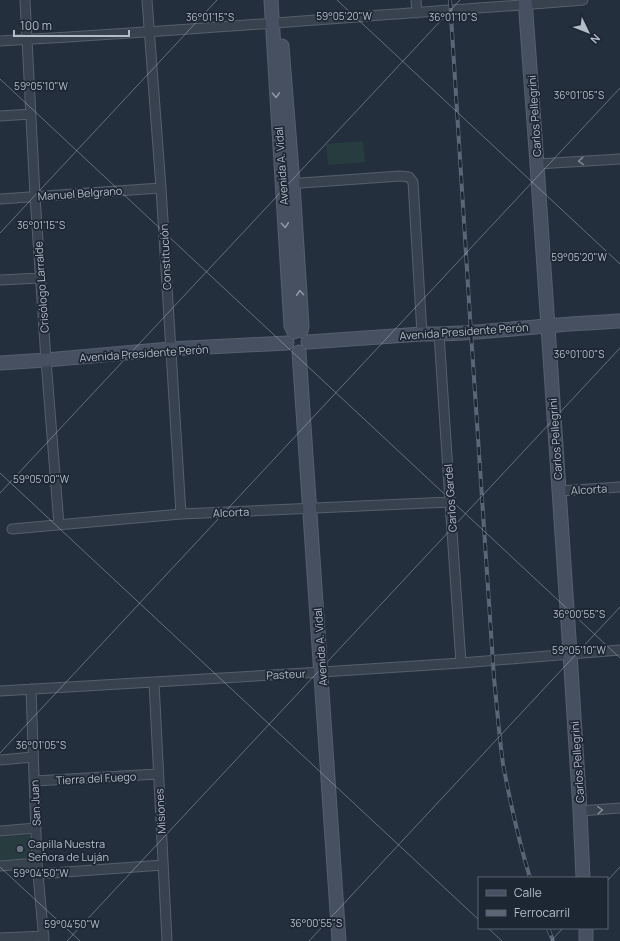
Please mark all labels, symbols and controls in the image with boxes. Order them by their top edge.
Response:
text: 59°05'20"W [316,9,372,23]
text: 36°01'15"S [186,10,234,24]
text: 36°01'10"S [429,10,477,24]
scale bar [14,12,129,38]
north arrow [568,12,608,52]
text: 100 m [20,17,52,34]
text: N [587,31,604,47]
street label: Carlos Pellegrini [524,75,544,157]
text: 59°05'10"W [14,79,69,93]
text: 36°01'05"S [554,88,604,102]
one-way arrow [272,92,281,98]
street label: Avenida A. Vidal [271,126,291,206]
one-way arrow [578,157,584,166]
street label: Manuel Belgrano [37,183,123,203]
text: 36°01'15"S [17,218,65,232]
one-way arrow [280,222,289,228]
street label: Constitución [156,224,174,290]
street label: Crisólogo Larralde [30,240,52,333]
text: 59°05'20"W [551,250,607,264]
one-way arrow [296,290,305,296]
street label: Avenida Presidente Perón [399,319,529,343]
street label: Avenida Presidente Perón [79,341,209,365]
text: 36°01'00"S [554,347,604,361]
street label: Carlos Pellegrini [545,398,565,480]
street label: Carlos Gardel [440,463,460,533]
text: 59°05'00"W [13,472,70,486]
street label: Alcorta [570,481,608,497]
street label: Alcorta [213,504,249,520]
street label: Avenida A. Vidal [310,607,330,687]
text: 36°00'55"S [553,607,605,621]
text: 59°05'10"W [552,643,607,657]
street label: Pasteur [266,665,306,683]
street label: Carlos Pellegrini [567,721,587,803]
text: 36°01'05"S [16,738,66,752]
street label: Tierra del Fuego [55,768,137,788]
street label: San Juan [26,780,44,826]
street label: Misiones [151,788,169,834]
one-way arrow [597,805,603,814]
place label: Capilla Nuestra Señora de Luján [28,836,109,864]
marker: Capilla Nuestra Señora de Luján [15,844,25,854]
text: 59°04'50"W [13,866,69,880]
legend [478,877,608,929]
text: Calle [514,884,542,901]
text: Ferrocarril [514,904,570,921]
text: 36°00'55"S [290,916,342,930]
text: 59°04'50"W [44,917,100,931]

